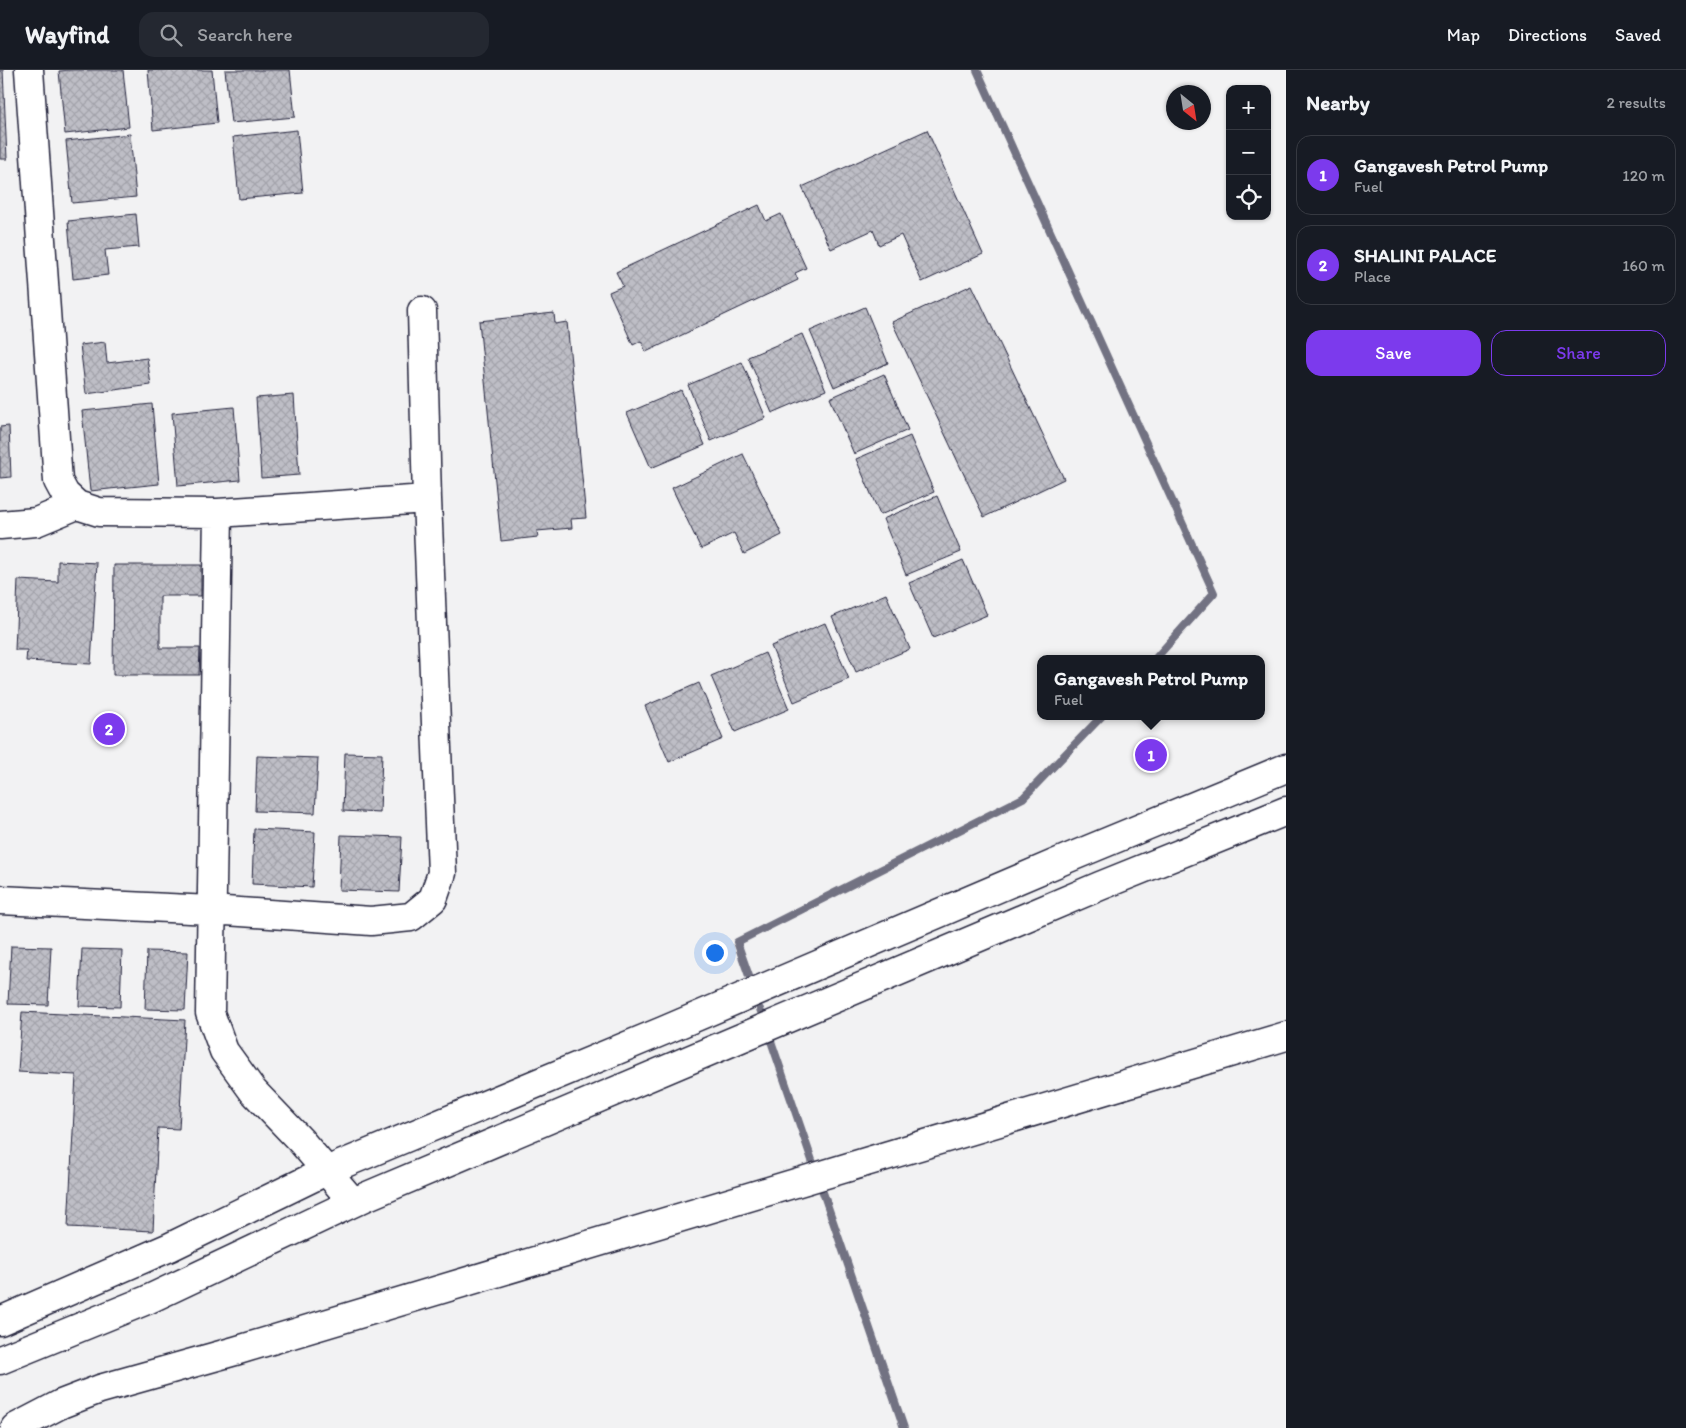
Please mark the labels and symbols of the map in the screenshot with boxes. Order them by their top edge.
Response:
north arrow [1166,85,1211,130]
pin: 2 [93,710,125,748]
pin: 1 [1135,736,1167,774]
your location [702,940,728,966]

